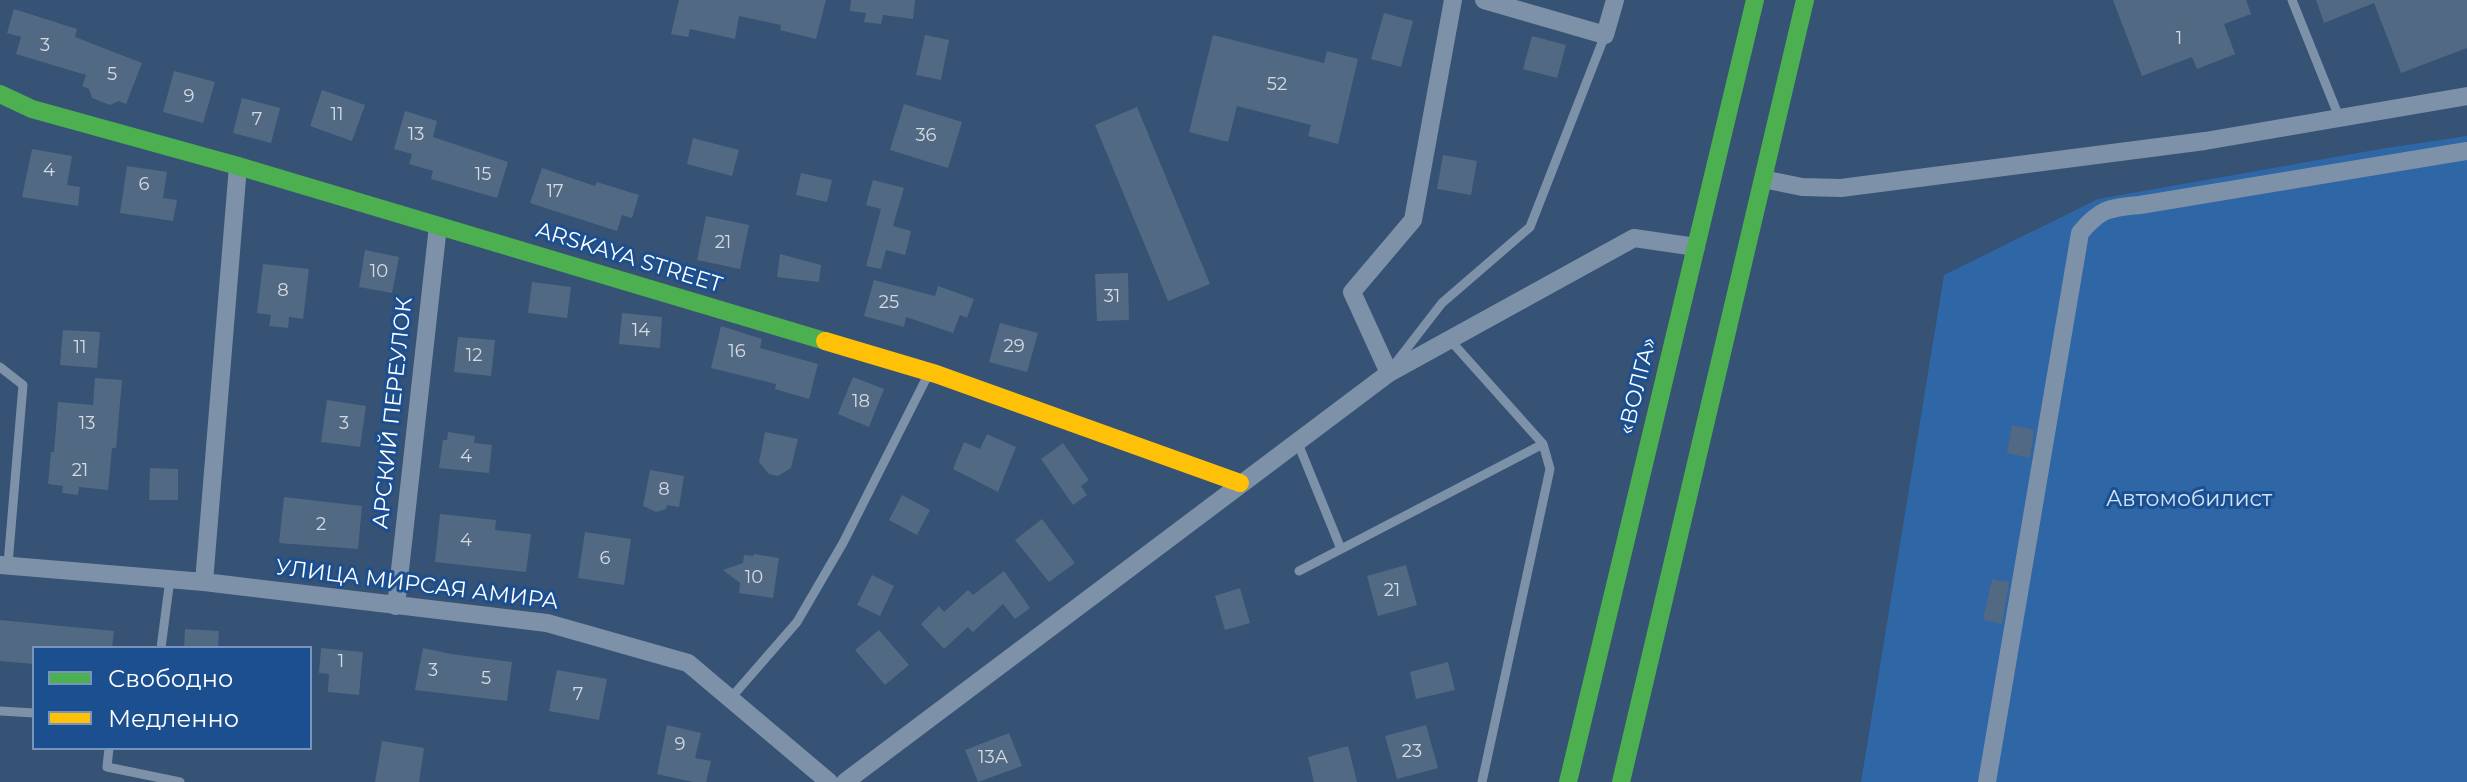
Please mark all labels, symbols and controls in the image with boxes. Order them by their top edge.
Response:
house number: 1 [2176,28,2182,50]
house number: 3 [40,35,50,57]
house number: 5 [107,64,117,86]
house number: 52 [1267,74,1287,96]
house number: 9 [184,86,194,108]
house number: 11 [331,104,343,126]
house number: 7 [252,109,262,131]
house number: 13 [408,124,424,146]
house number: 36 [915,125,937,147]
house number: 4 [43,160,55,182]
house number: 15 [475,164,491,186]
house number: 6 [139,174,149,196]
house number: 17 [546,181,564,203]
street label: ARSKAYA STREET [533,217,725,299]
house number: 21 [715,232,731,254]
house number: 10 [370,261,388,283]
house number: 8 [277,280,289,302]
house number: 31 [1104,286,1120,308]
house number: 25 [879,292,899,314]
street label: АРСКИЙ ПЕРЕУЛОК [368,296,418,530]
house number: 14 [632,320,650,342]
street label: «ВОЛГА» [1613,335,1663,437]
house number: 29 [1003,336,1025,358]
house number: 11 [74,337,86,359]
house number: 16 [728,341,746,363]
house number: 12 [466,345,482,367]
house number: 18 [852,391,870,413]
house number: 13 [79,413,95,435]
house number: 3 [339,413,349,435]
house number: 4 [460,446,472,468]
house number: 21 [72,460,88,482]
house number: 8 [658,479,670,501]
park label: Автомобилист [2106,487,2272,513]
house number: 2 [316,514,326,536]
house number: 4 [460,530,472,552]
house number: 6 [600,548,610,570]
street label: УЛИЦА МИРСАЯ АМИРА [274,555,560,615]
house number: 10 [745,567,763,589]
house number: 21 [1384,580,1400,602]
legend [32,646,312,750]
house number: 1 [338,651,344,673]
house number: 3 [428,660,438,682]
text: Свободно [108,664,233,693]
house number: 5 [481,668,491,690]
house number: 7 [573,684,583,706]
text: Медленно [108,704,239,733]
house number: 9 [675,734,685,756]
house number: 23 [1402,741,1422,763]
house number: 13А [978,747,1008,769]

